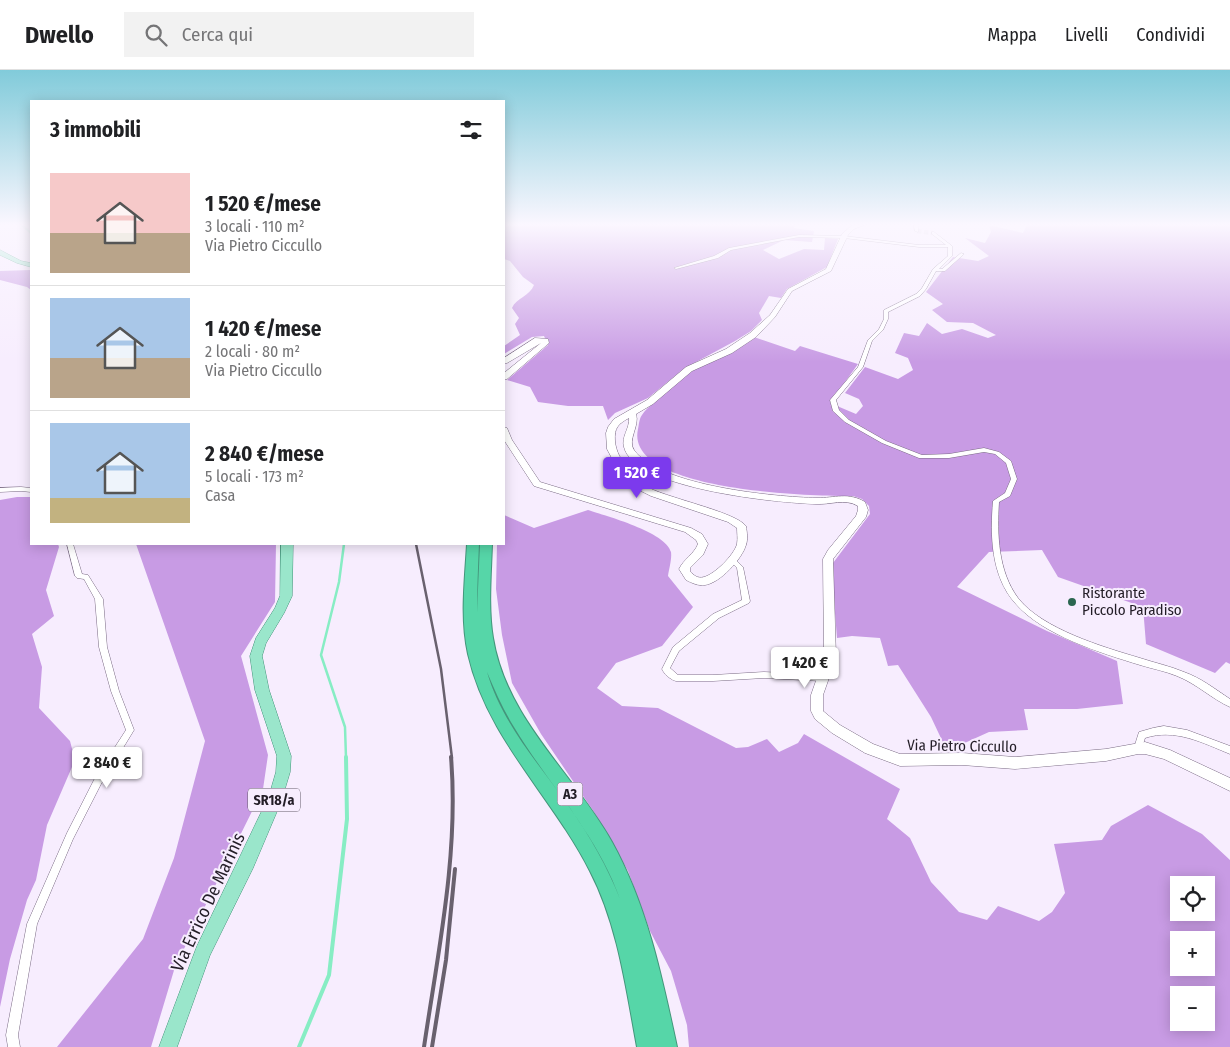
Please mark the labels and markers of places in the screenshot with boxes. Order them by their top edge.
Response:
pin: 1 520 € [591,456,683,499]
place label: Ristorante Piccolo Paradiso [1082,584,1182,619]
marker: Ristorante Piccolo Paradiso [1066,596,1078,608]
pin: 1 420 € [759,646,851,689]
pin: 2 840 € [61,746,153,789]

